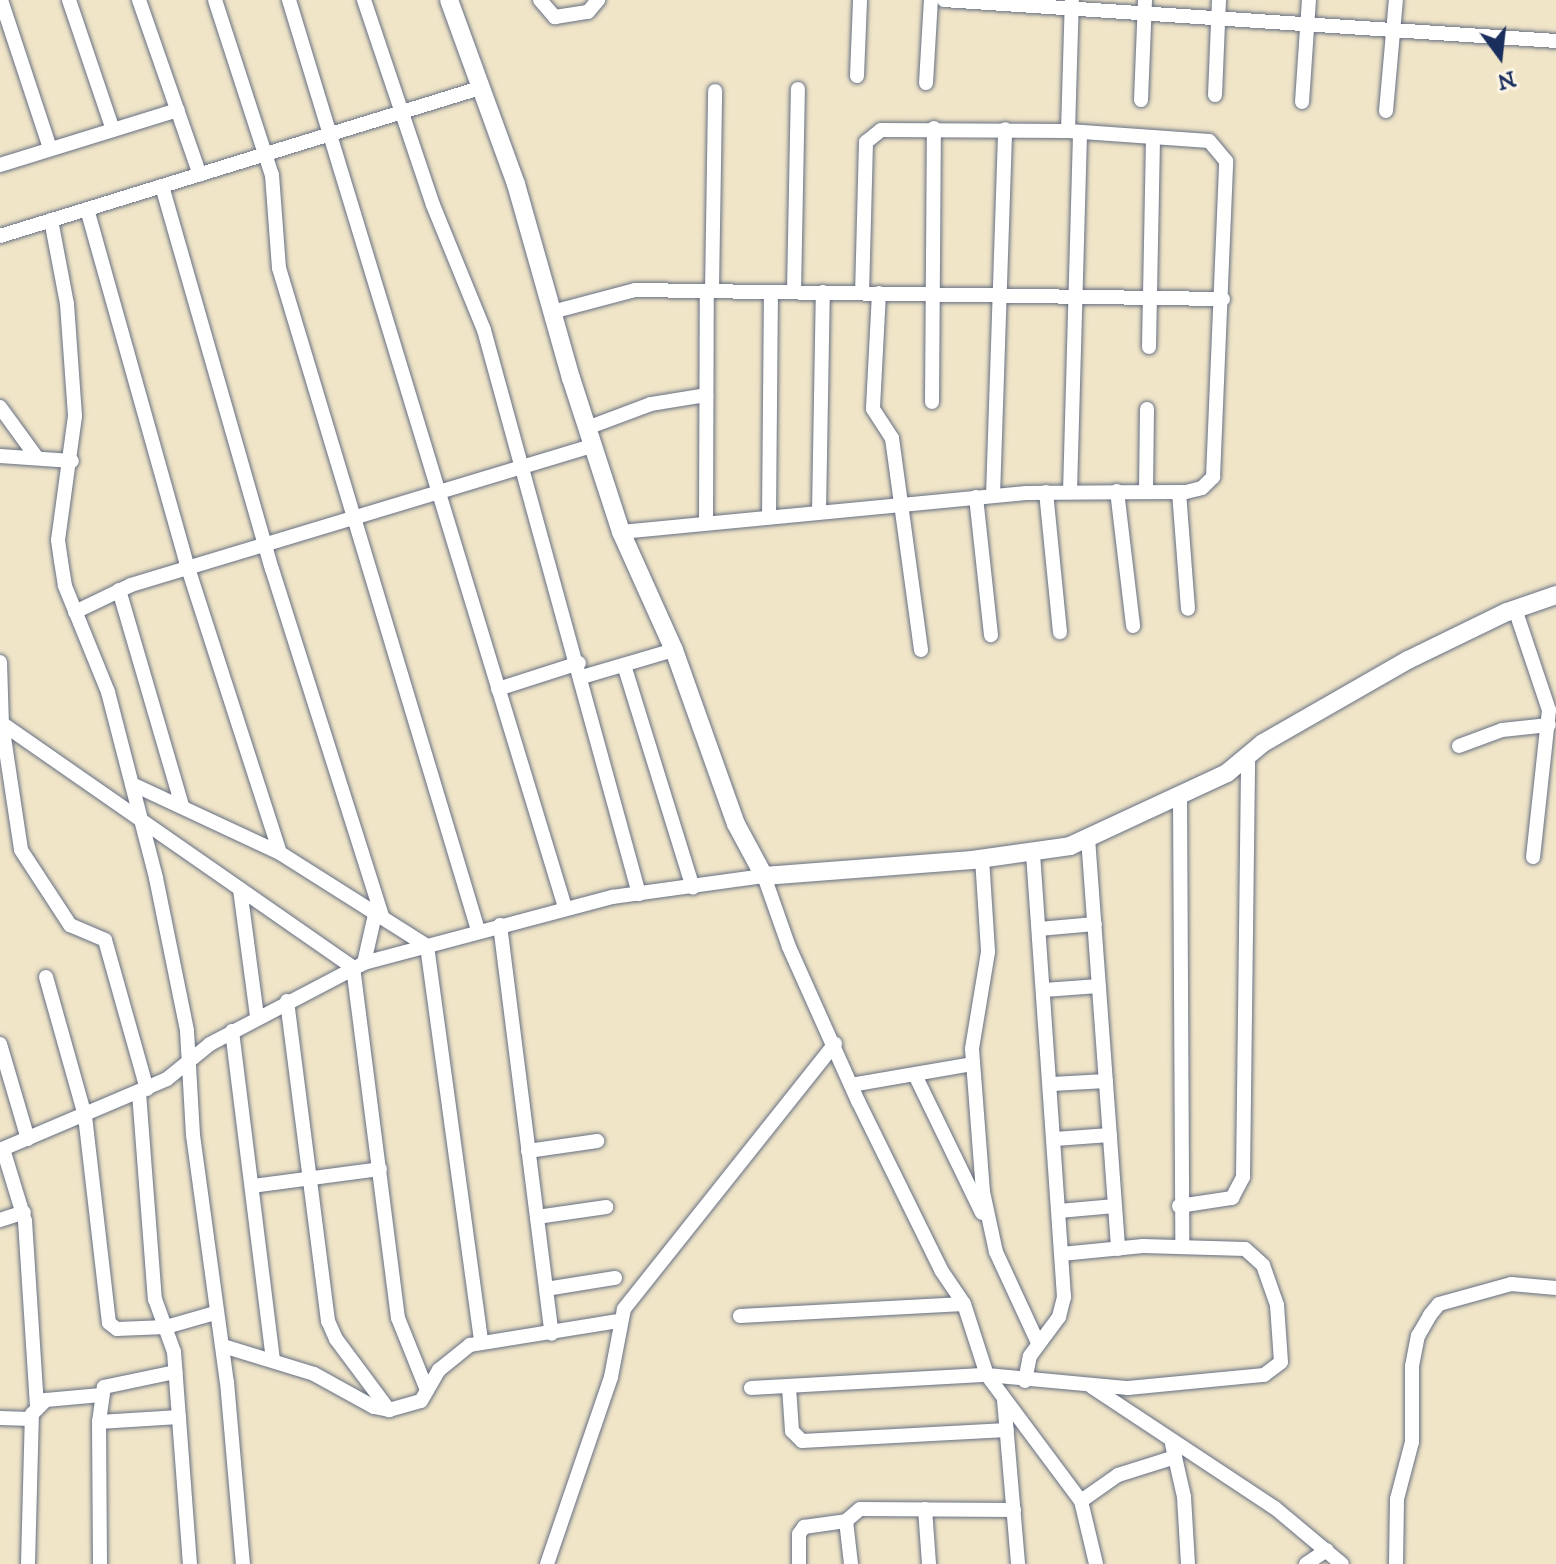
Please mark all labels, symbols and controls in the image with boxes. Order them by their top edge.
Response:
north arrow [1460,16,1540,96]
text: N [1494,64,1519,95]

